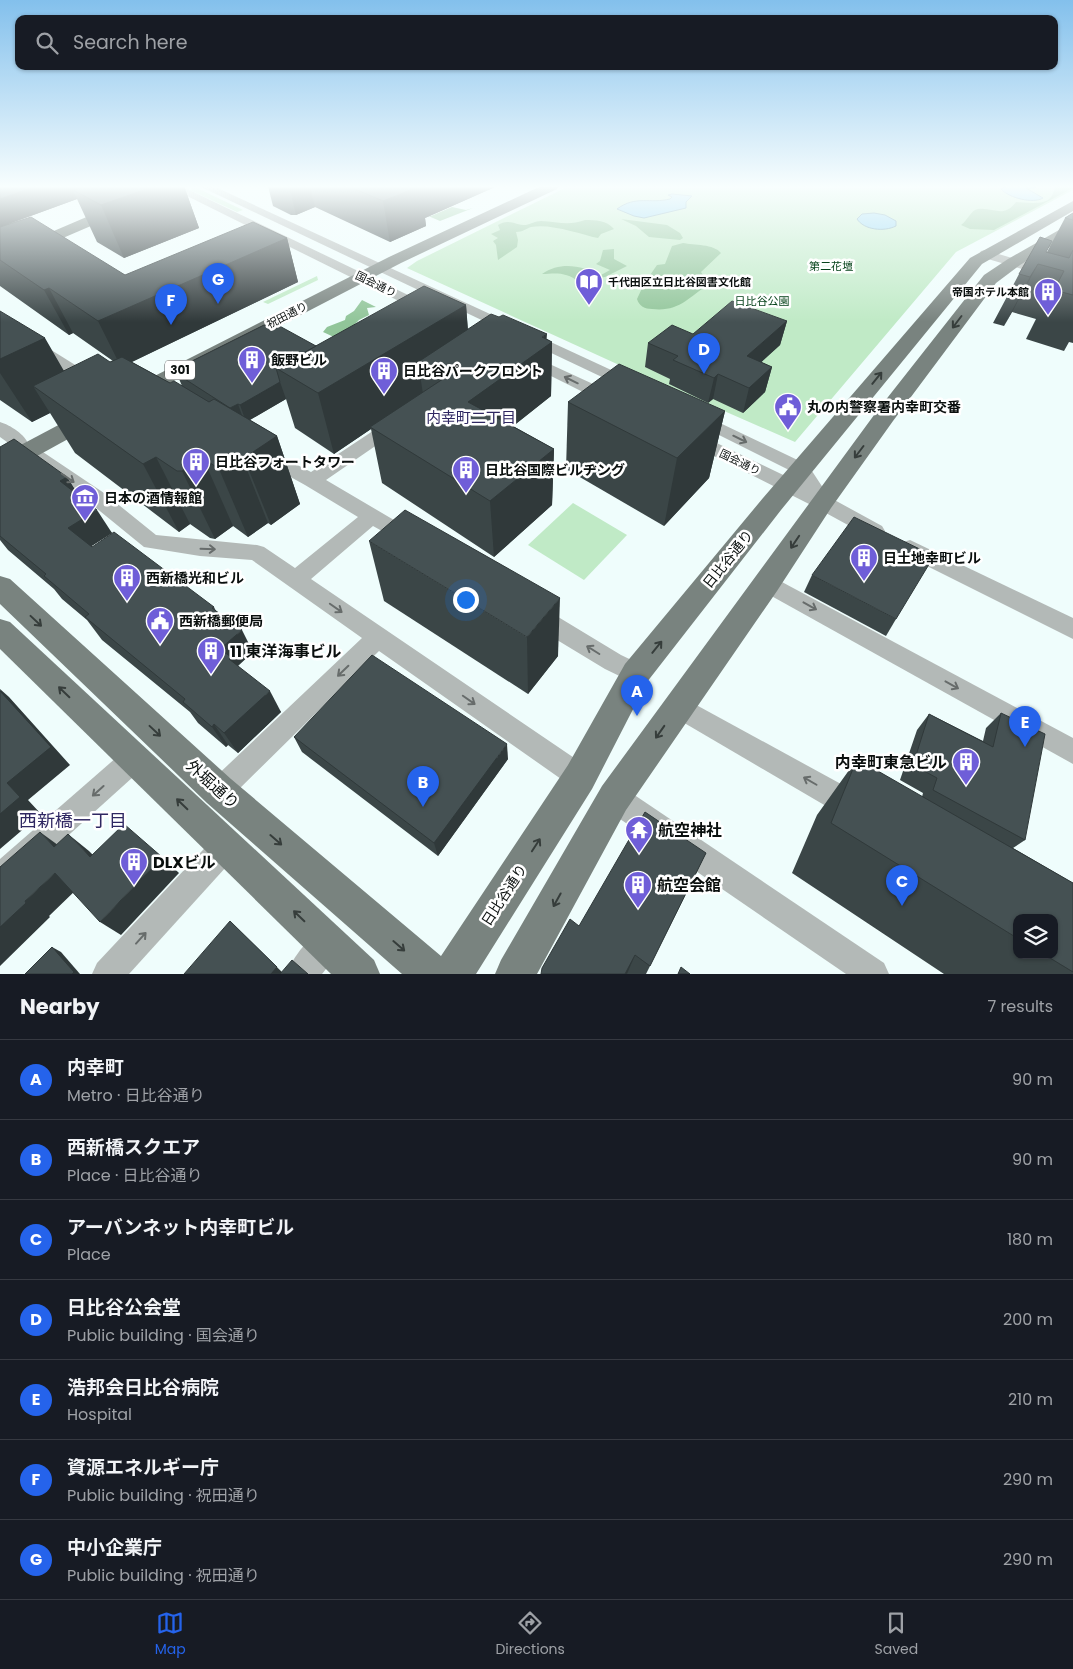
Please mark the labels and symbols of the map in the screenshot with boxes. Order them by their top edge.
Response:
park label: 第二花壇 [809,258,853,274]
pin: G [202,263,234,304]
street label: 国会通り [353,267,399,301]
library icon: 千代田区立日比谷図書文化館 [574,267,604,306]
place label: 千代田区立日比谷図書文化館 [608,274,751,290]
building icon: 帝国ホテル本館 [1033,277,1063,316]
pin: F [155,284,187,325]
place label: 帝国ホテル本館 [952,284,1029,300]
park label: 日比谷公園 [735,293,790,309]
street label: 祝田通り [264,298,310,332]
one-way arrow [952,315,962,329]
pin: D [688,333,720,374]
building icon: 飯野ビル [237,345,267,384]
place label: 飯野ビル [271,350,327,370]
building icon: 日比谷パークフロント [369,356,399,395]
road number: 301 [165,360,195,380]
place label: 日比谷パークフロント [403,361,543,381]
one-way arrow [871,372,882,385]
one-way arrow [564,375,579,384]
public building icon: 丸の内警察署内幸町交番 [773,392,803,431]
place label: 丸の内警察署内幸町交番 [807,397,961,417]
district label: 内幸町二丁目 [426,407,516,428]
one-way arrow [733,434,748,444]
street label: 国会通り [717,445,763,479]
one-way arrow [853,445,864,458]
building icon: 日比谷フォートタワー [181,447,211,486]
place label: 日比谷フォートタワー [215,452,355,472]
building icon: 日比谷国際ビルヂング [451,455,481,494]
place label: 日比谷国際ビルヂング [485,460,625,480]
one-way arrow [61,473,75,483]
museum icon: 日本の酒情報館 [70,483,100,522]
place label: 日本の酒情報館 [104,488,202,508]
street label: 日比谷通り [698,526,758,592]
one-way arrow [789,535,800,549]
building icon: 日土地幸町ビル [849,543,879,582]
one-way arrow [200,544,216,553]
place label: 日土地幸町ビル [883,548,981,568]
building icon: 西新橋光和ビル [112,563,142,602]
place label: 西新橋光和ビル [146,568,244,588]
your location [453,587,479,613]
one-way arrow [802,602,817,611]
one-way arrow [329,603,343,613]
public building icon: 西新橋郵便局 [145,606,175,645]
place label: 西新橋郵便局 [179,611,263,631]
one-way arrow [29,615,42,627]
building icon: 11 東洋海事ビル [196,636,226,675]
place label: 11 東洋海事ビル [230,640,341,663]
one-way arrow [652,641,663,654]
one-way arrow [587,645,601,655]
one-way arrow [336,665,349,677]
pin: A [621,675,653,716]
one-way arrow [945,680,960,690]
one-way arrow [58,686,70,698]
one-way arrow [462,695,476,705]
pin: E [1009,706,1041,747]
one-way arrow [148,725,161,737]
one-way arrow [655,725,665,739]
building icon: 内幸町東急ビル [951,747,981,786]
place label: 内幸町東急ビル [835,751,947,774]
street label: 外堀通り [181,754,244,814]
pin: B [407,766,439,807]
one-way arrow [802,776,817,786]
one-way arrow [91,785,104,797]
one-way arrow [175,798,188,810]
district label: 西新橋一丁目 [19,808,127,833]
temple icon: 航空神社 [624,815,654,854]
place label: 航空神社 [658,819,722,842]
one-way arrow [269,834,282,846]
one-way arrow [532,838,542,852]
building icon: DLXビル [119,847,149,886]
place label: DLXビル [153,851,216,874]
street label: 日比谷通り [477,860,531,930]
pin: C [886,865,918,906]
building icon: 航空会館 [623,870,653,909]
place label: 航空会館 [657,874,721,897]
one-way arrow [551,892,561,906]
one-way arrow [293,910,306,922]
one-way arrow [135,932,147,945]
one-way arrow [392,940,405,952]

